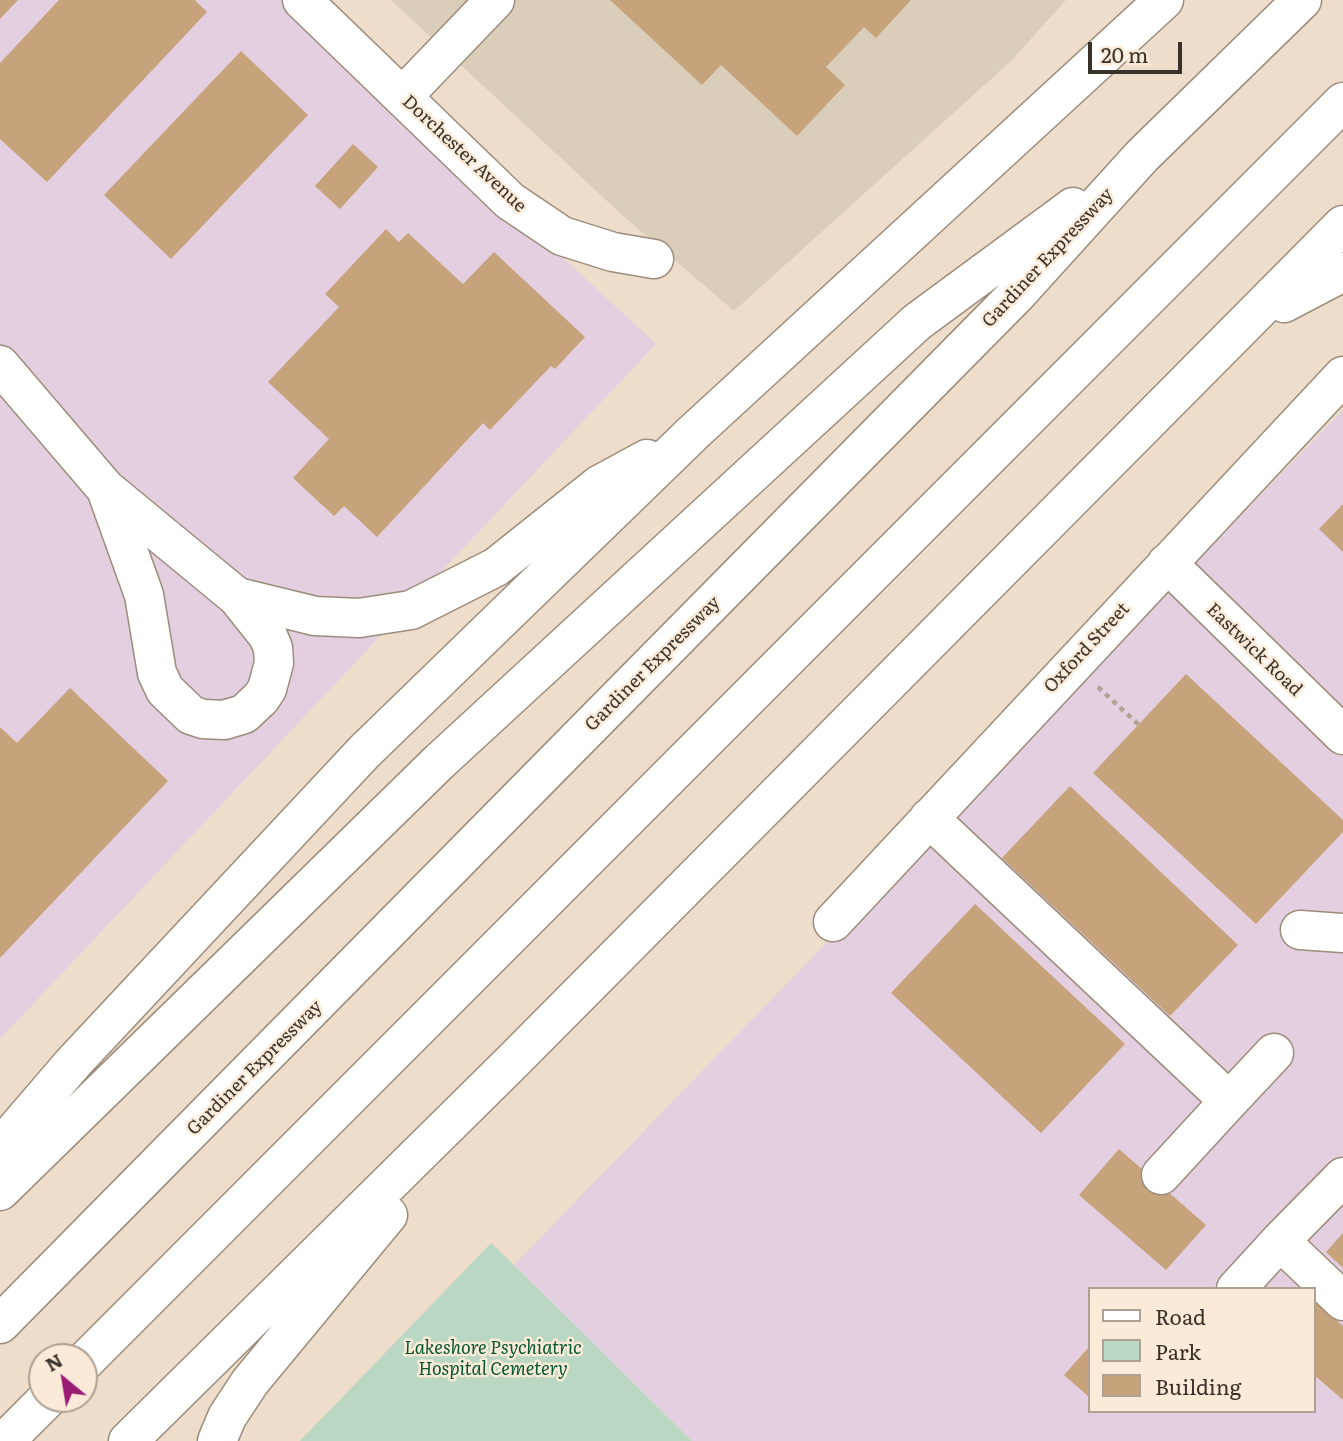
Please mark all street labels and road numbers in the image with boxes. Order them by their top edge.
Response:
street label: Dorchester Avenue [397,91,531,217]
street label: Gardiner Expressway [978,184,1118,332]
street label: Gardiner Expressway [581,592,725,736]
street label: Oxford Street [1040,598,1134,698]
street label: Eastwick Road [1202,599,1306,701]
street label: Gardiner Expressway [183,996,327,1140]

